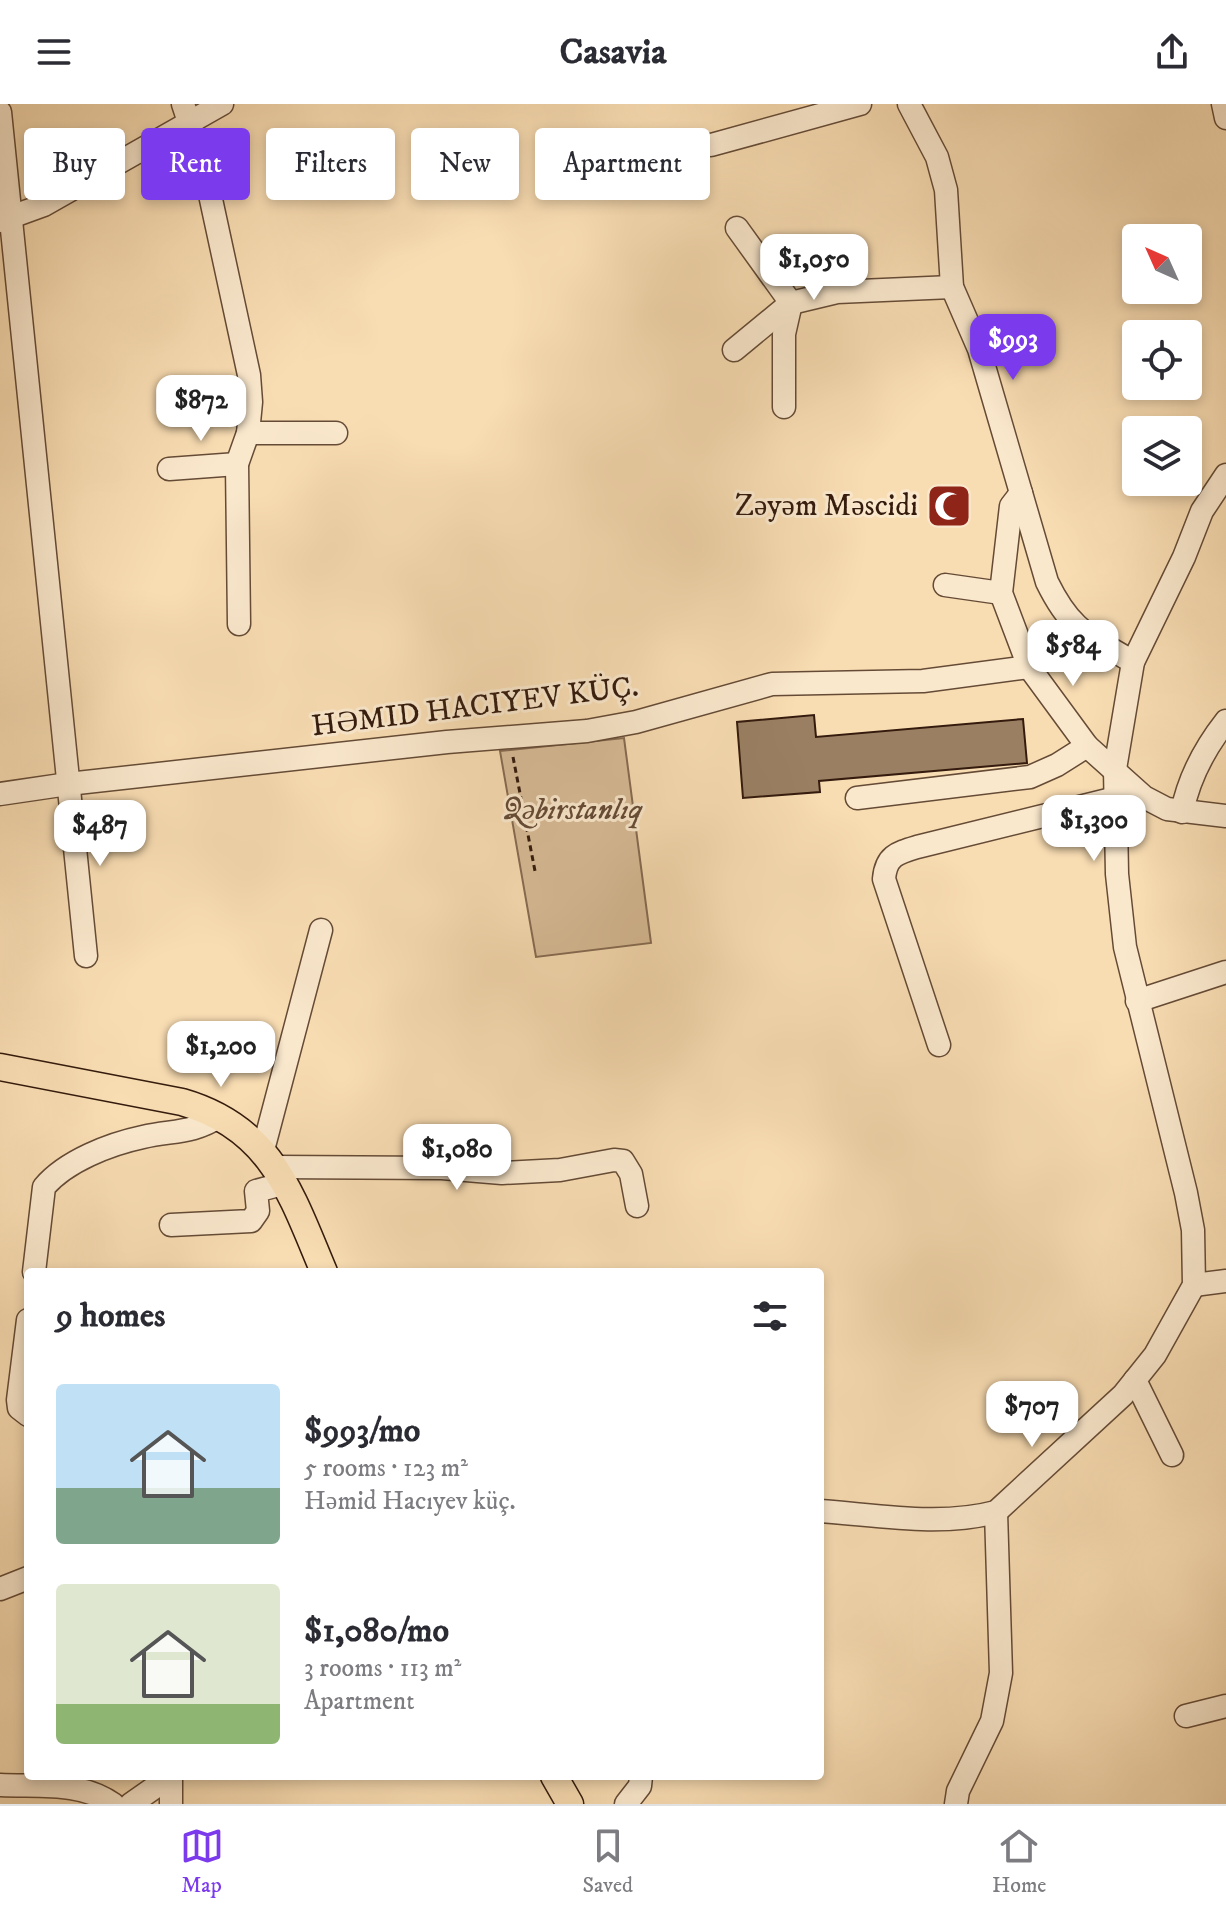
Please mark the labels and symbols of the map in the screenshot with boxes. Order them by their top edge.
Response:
north arrow [1122,224,1202,304]
pin: $1,050 [749,234,879,302]
pin: $993 [966,314,1060,382]
pin: $872 [154,375,248,443]
mosque icon: Zəyəm Məscidi [925,482,973,530]
place label: Zəyəm Məscidi [735,488,918,525]
pin: $584 [1026,620,1120,688]
street label: HƏMID HACIYEV KÜÇ. [309,667,641,745]
park label: Qəbirstanlıq [502,792,643,829]
pin: $1,300 [1029,795,1159,863]
pin: $487 [53,800,147,868]
pin: $1,200 [156,1021,286,1089]
pin: $1,080 [392,1124,522,1192]
pin: $707 [985,1381,1079,1449]

